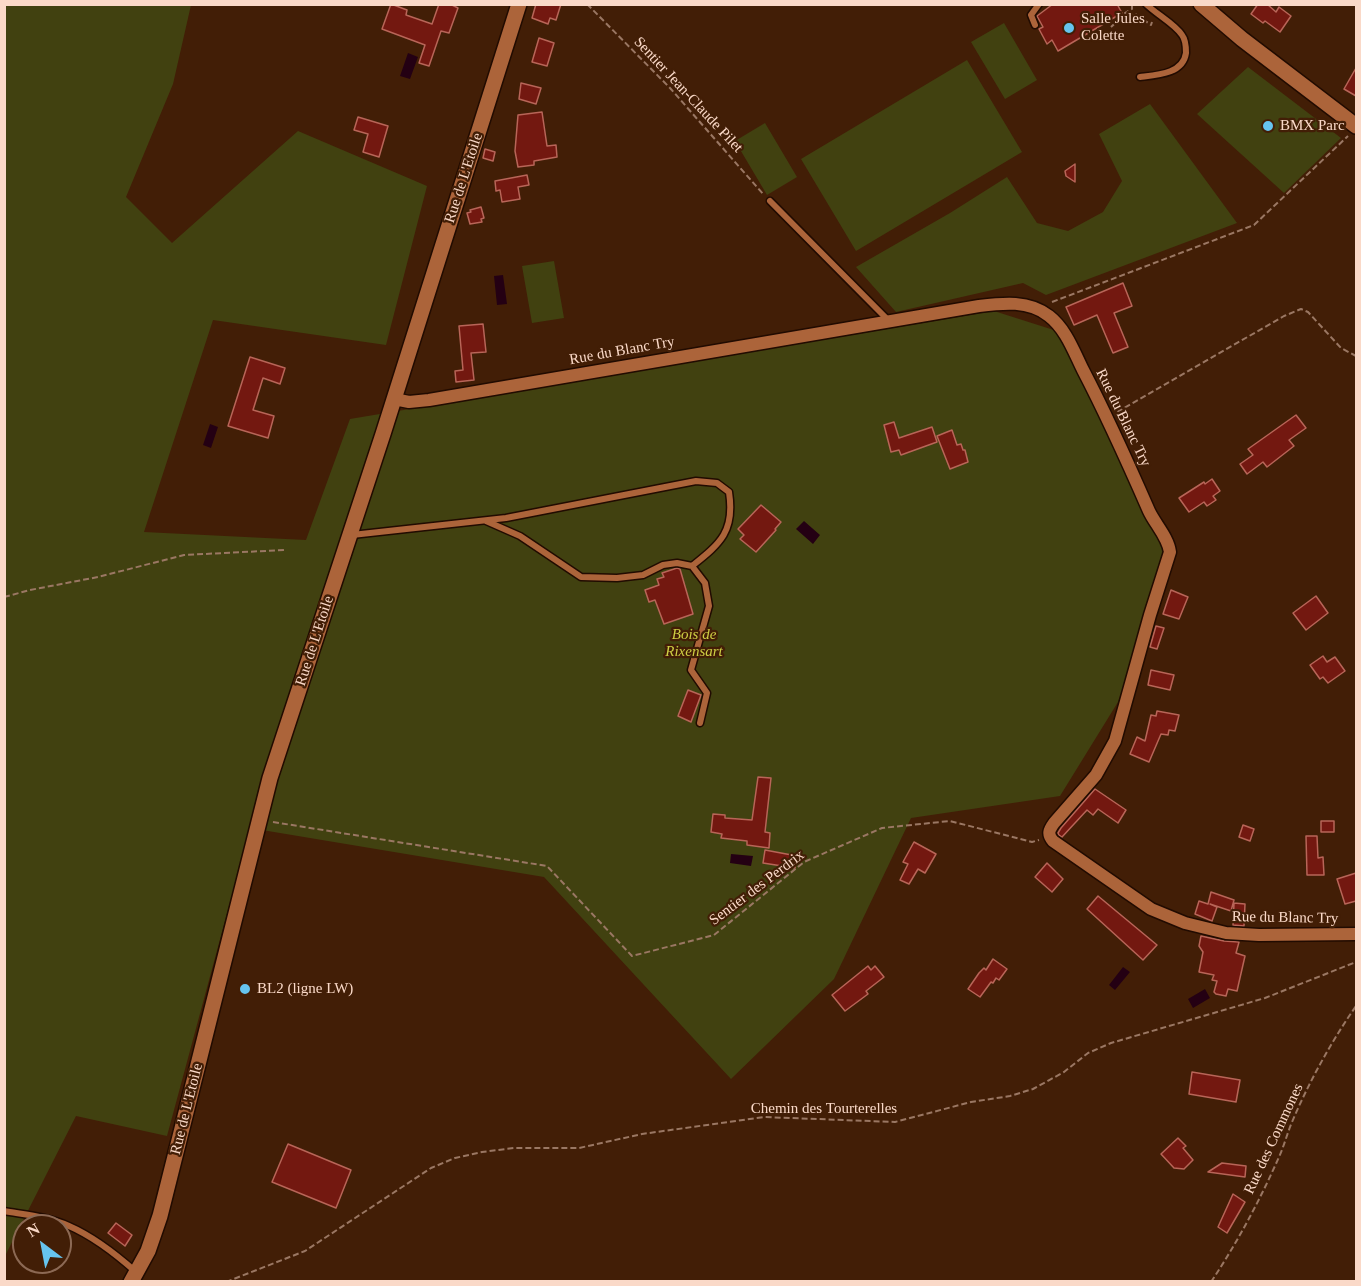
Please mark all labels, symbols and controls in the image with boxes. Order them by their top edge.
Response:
place label: Salle Jules Colette [1081,10,1145,45]
marker: Salle Jules Colette [1062,21,1076,35]
street label: Sentier Jean-Claude Pilet [630,33,746,157]
place label: BMX Parc [1280,117,1345,135]
marker: BMX Parc [1261,119,1275,133]
street label: Rue de L'Etoile [441,131,487,225]
street label: Rue du Blanc Try [568,333,676,369]
street label: Rue du Blanc Try [1092,366,1154,470]
street label: Rue de L'Etoile [292,594,338,688]
park label: Bois de Rixensart [665,626,723,661]
street label: Sentier des Perdrix [706,846,808,930]
street label: Rue du Blanc Try [1232,908,1338,928]
place label: BL2 (ligne LW) [257,980,353,998]
marker: BL2 (ligne LW) [238,982,252,996]
street label: Rue de L'Etoile [167,1061,207,1157]
street label: Rue des Commones [1240,1081,1308,1197]
street label: Chemin des Tourterelles [751,1100,897,1118]
north arrow [12,1214,72,1274]
text: N [24,1220,43,1240]

